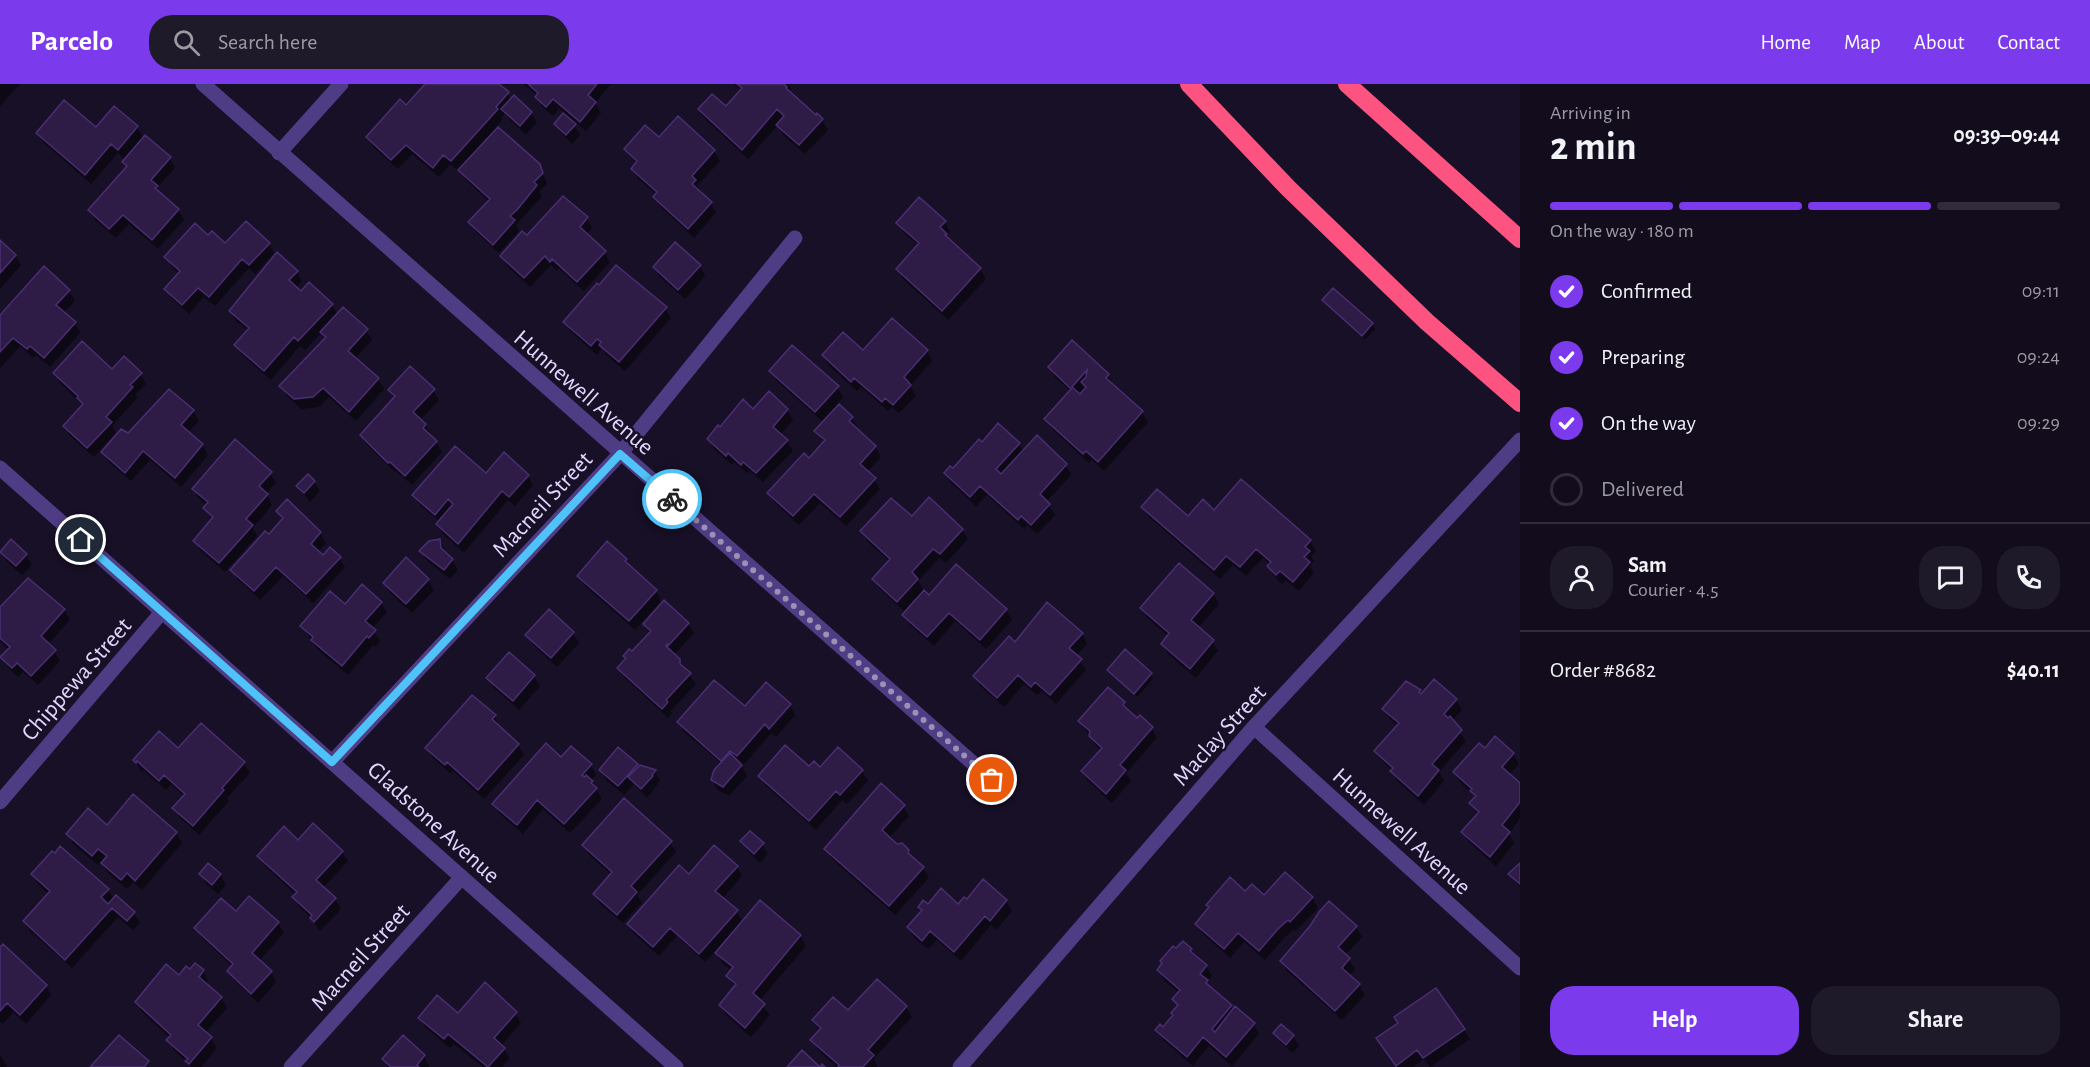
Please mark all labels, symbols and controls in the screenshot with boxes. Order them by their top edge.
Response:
search box [149,15,569,69]
icon: search [170,26,203,59]
text: Parcelo [30,28,113,56]
text: Search here [218,31,317,53]
text: Home [1760,32,1811,53]
text: Map [1844,32,1881,53]
text: About [1914,32,1964,53]
text: Contact [1997,32,2060,53]
text: Arriving in [1550,103,1631,123]
text: 09:39–09:44 [1953,124,2060,146]
text: 2 min [1550,128,1637,167]
text: On the way · 180 m [1550,221,1694,241]
icon: check [1550,275,1583,308]
text: Confirmed [1601,280,1692,302]
text: 09:11 [2022,281,2060,301]
street label: Hunnewell Avenue [509,326,658,460]
icon: check [1550,341,1583,374]
text: Preparing [1601,346,1685,368]
text: 09:24 [2017,347,2060,367]
icon: check [1550,407,1583,440]
text: On the way [1601,412,1696,434]
text: 09:29 [2017,413,2060,433]
street label: Macneil Street [488,447,598,562]
courier [642,469,702,529]
text: Delivered [1601,478,1684,500]
icon: bike [656,483,689,516]
pin [55,514,106,565]
icon: home [64,523,97,556]
button: person [1550,546,1613,609]
button: chat [1919,546,1982,609]
button: phone [1997,546,2060,609]
text: Sam [1628,554,1667,576]
text: Courier · 4.5 [1628,580,1719,600]
street label: Chippewa Street [17,614,136,745]
text: Order #8682 [1550,659,1656,681]
text: $40.11 [2007,659,2060,681]
street label: Maclay Street [1169,680,1271,791]
pin [966,754,1017,805]
street label: Gladstone Avenue [363,757,504,888]
icon: bag [975,763,1008,796]
street label: Hunnewell Avenue [1328,764,1475,900]
street label: Macneil Street [307,899,415,1016]
button: Help [1550,986,1799,1055]
button: Share [1811,986,2060,1055]

